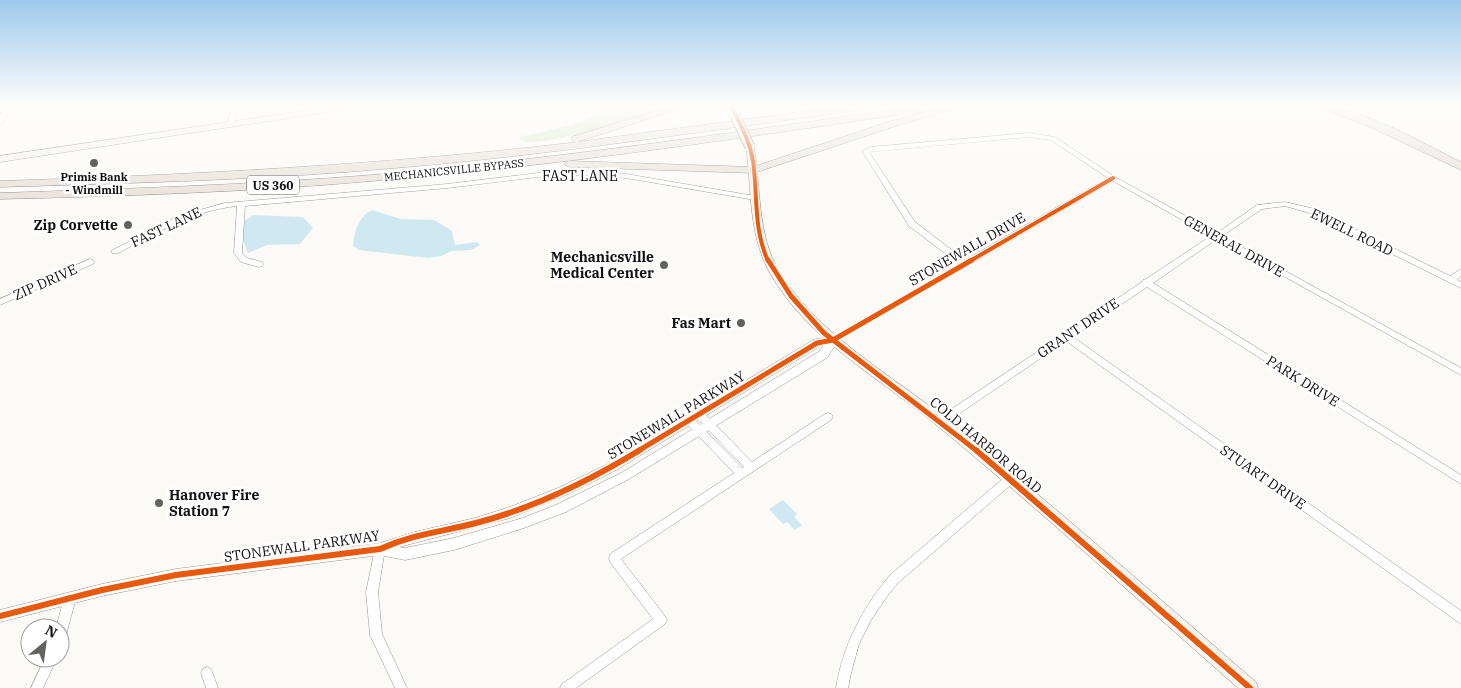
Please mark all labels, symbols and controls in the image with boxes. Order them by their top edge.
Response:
street label: MECHANICSVILLE BYPASS [383,156,525,184]
marker: Primis Bank - Windmill [88,157,100,169]
street label: FAST LANE [542,167,618,185]
place label: Primis Bank - Windmill [60,170,128,197]
road number: US 360 [247,176,299,194]
street label: FAST LANE [128,203,204,251]
street label: EWELL ROAD [1308,204,1396,260]
street label: STONEWALL DRIVE [905,208,1029,290]
street label: GENERAL DRIVE [1181,211,1287,281]
place label: Zip Corvette [33,216,118,234]
marker: Zip Corvette [122,219,134,231]
place label: Mechanicsville Medical Center [550,248,654,282]
marker: Mechanicsville Medical Center [658,259,670,271]
street label: ZIP DRIVE [10,260,80,304]
street label: GRANT DRIVE [1034,294,1122,362]
place label: Fas Mart [671,314,731,332]
marker: Fas Mart [735,317,747,329]
street label: PARK DRIVE [1263,351,1343,411]
street label: STONEWALL PARKWAY [604,367,748,463]
street label: COLD HARBOR ROAD [926,393,1046,497]
street label: STUART DRIVE [1217,441,1309,513]
place label: Hanover Fire Station 7 [169,486,260,520]
marker: Hanover Fire Station 7 [153,497,165,509]
street label: STONEWALL PARKWAY [223,526,381,566]
north arrow [20,618,70,668]
text: N [42,621,61,642]

